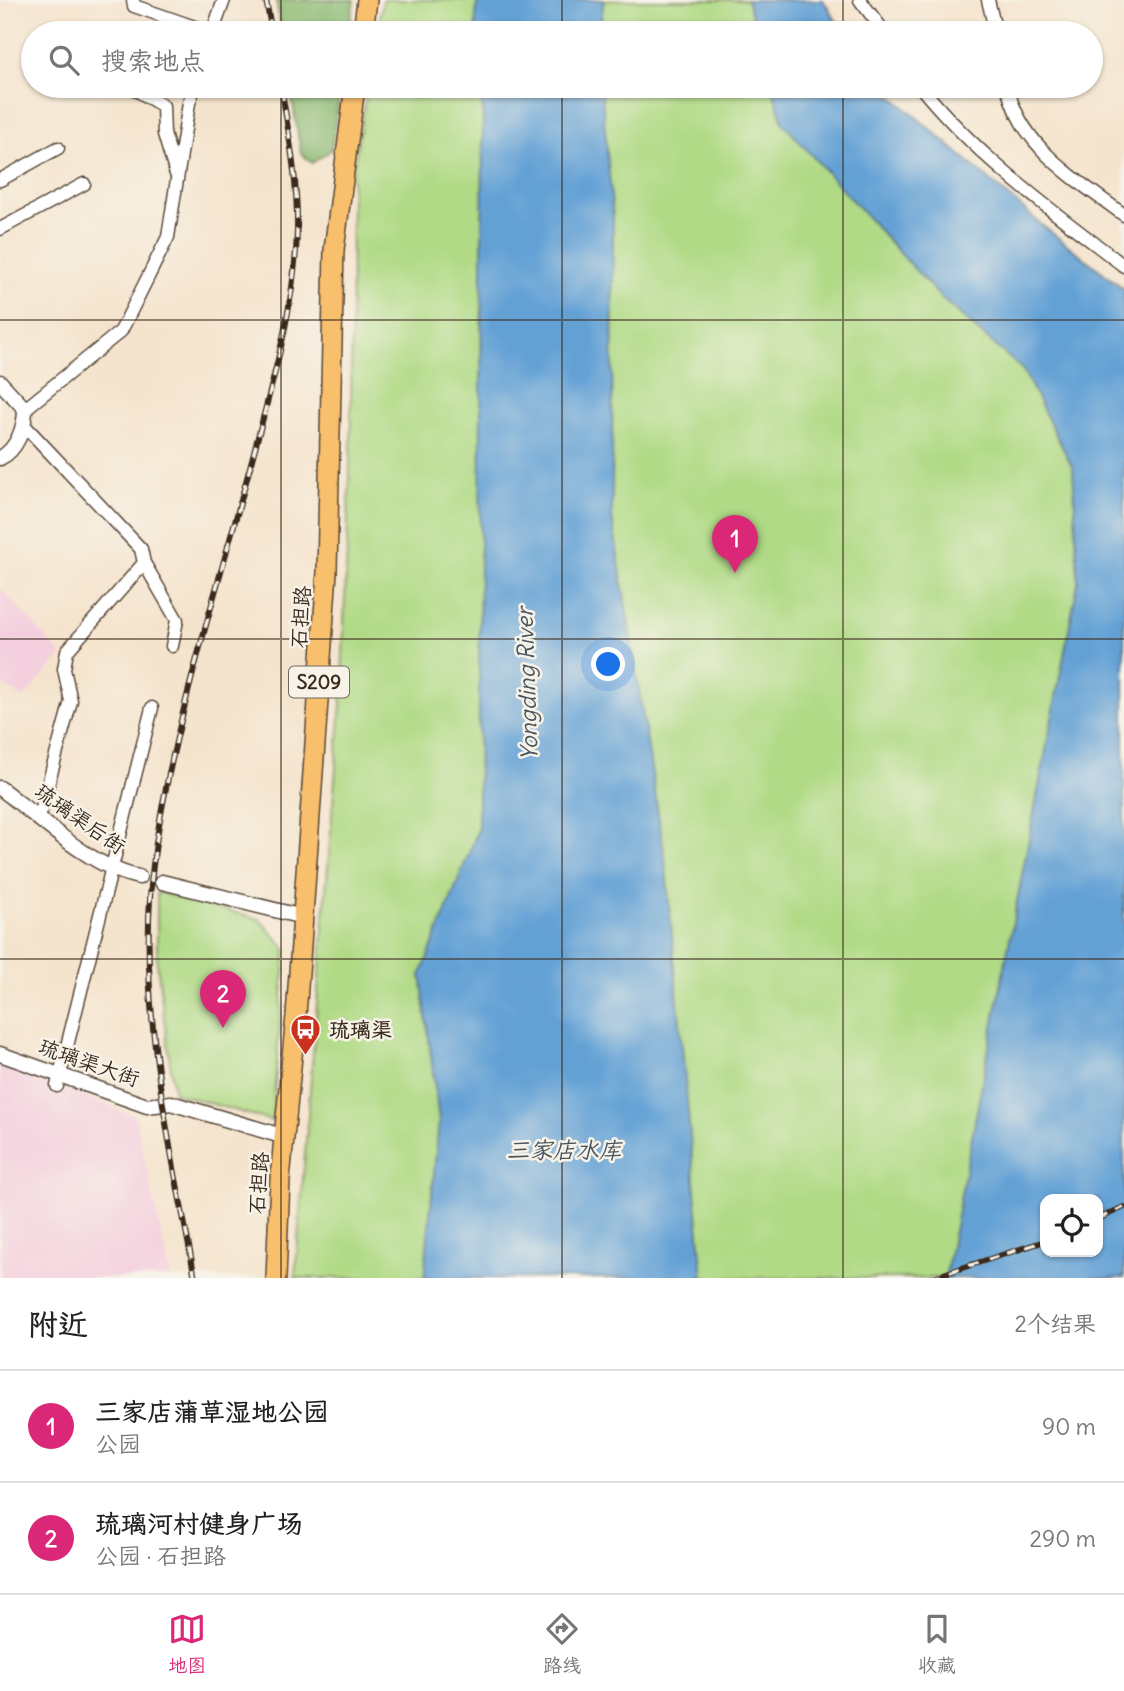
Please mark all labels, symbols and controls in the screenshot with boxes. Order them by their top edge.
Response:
search box [21,21,1103,98]
icon: search [45,41,83,79]
text: 搜索地点 [101,44,205,77]
pin: 1 [712,515,758,573]
street label: 石担路 [285,585,316,649]
water label: Yongding River [509,604,544,761]
your location [591,647,625,681]
road number: S209 [289,666,349,698]
street label: 琉璃渠后街 [30,777,131,860]
pin: 2 [200,970,246,1028]
bus stop icon: 琉璃渠 [289,1013,323,1057]
place label: 琉璃渠 [329,1016,392,1043]
street label: 琉璃渠大街 [35,1033,143,1092]
water label: 三家店水库 [507,1135,624,1164]
street label: 石担路 [243,1151,274,1215]
map controls [1040,1194,1103,1257]
button: locate [1040,1194,1103,1257]
text: 附近 [28,1305,88,1343]
text: 2个结果 [1014,1309,1096,1338]
text: 三家店蒲草湿地公园 [95,1395,329,1428]
text: 1 [46,1412,56,1441]
text: 90 m [1042,1412,1096,1441]
text: 公园 [95,1429,141,1458]
text: 琉璃河村健身广场 [95,1507,303,1540]
text: 2 [45,1524,57,1553]
text: 290 m [1029,1524,1096,1553]
text: 公园 · 石担路 [95,1541,226,1570]
tab: 地图 [168,1610,206,1677]
tab: 路线 [543,1610,581,1677]
tab: 收藏 [918,1610,956,1677]

